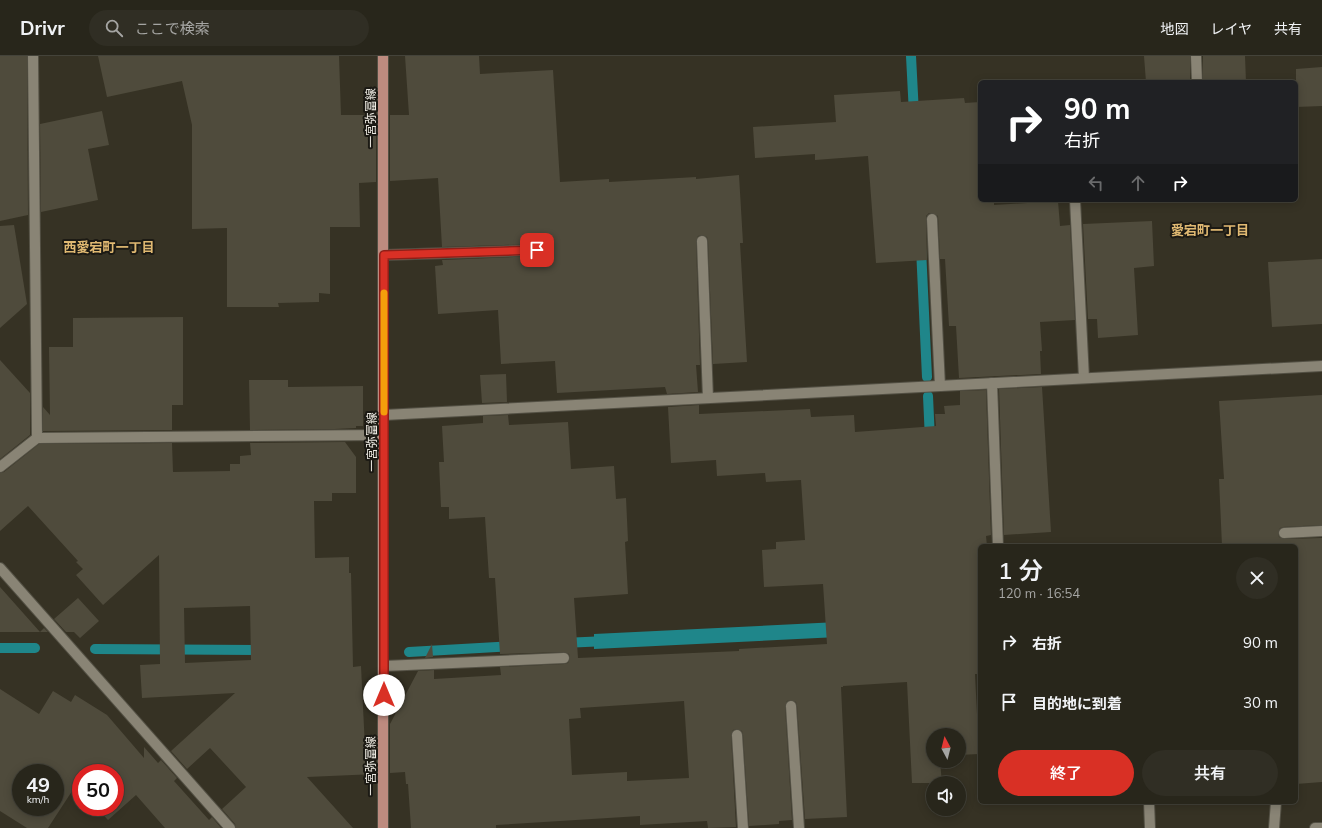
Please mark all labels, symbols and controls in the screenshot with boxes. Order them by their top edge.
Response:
search box [89,10,369,46]
text: Drivr [20,16,65,40]
icon: search [103,17,125,39]
text: ここで検索 [135,19,210,38]
text: 地図 [1160,20,1188,38]
text: レイヤ [1210,20,1252,38]
text: 共有 [1274,20,1302,38]
street label: 一宮弥富線 [363,88,378,148]
text: 90 m [1064,91,1130,126]
icon: right [998,96,1050,148]
text: 右折 [1064,129,1100,152]
icon: left [1085,172,1107,194]
icon: ahead [1127,172,1149,194]
icon: right [1169,172,1191,194]
district label: 愛宕町一丁目 [1171,222,1249,238]
pin [520,233,554,267]
district label: 西愛宕町一丁目 [63,239,155,255]
icon: arrive [526,239,548,261]
street label: 一宮弥富線 [364,412,379,472]
text: 1 分 [998,555,1043,585]
button: close [1236,557,1278,599]
text: 120 m · 16:54 [998,585,1080,601]
icon: right [998,631,1020,653]
text: 90 m [1243,633,1278,652]
text: 右折 [1032,634,1062,653]
position arrow [363,674,405,716]
icon: arrive [998,691,1020,713]
text: 30 m [1243,693,1278,712]
text: 目的地に到着 [1032,694,1122,713]
north arrow [926,728,966,768]
map controls [926,728,966,816]
street label: 一宮弥富線 [363,736,378,796]
button: 終了 [998,750,1134,796]
button: 共有 [1142,750,1278,796]
speed limit sign: 50 [72,764,124,816]
text: 49 [26,772,50,797]
button: sound [926,776,966,816]
text: km/h [27,793,49,806]

